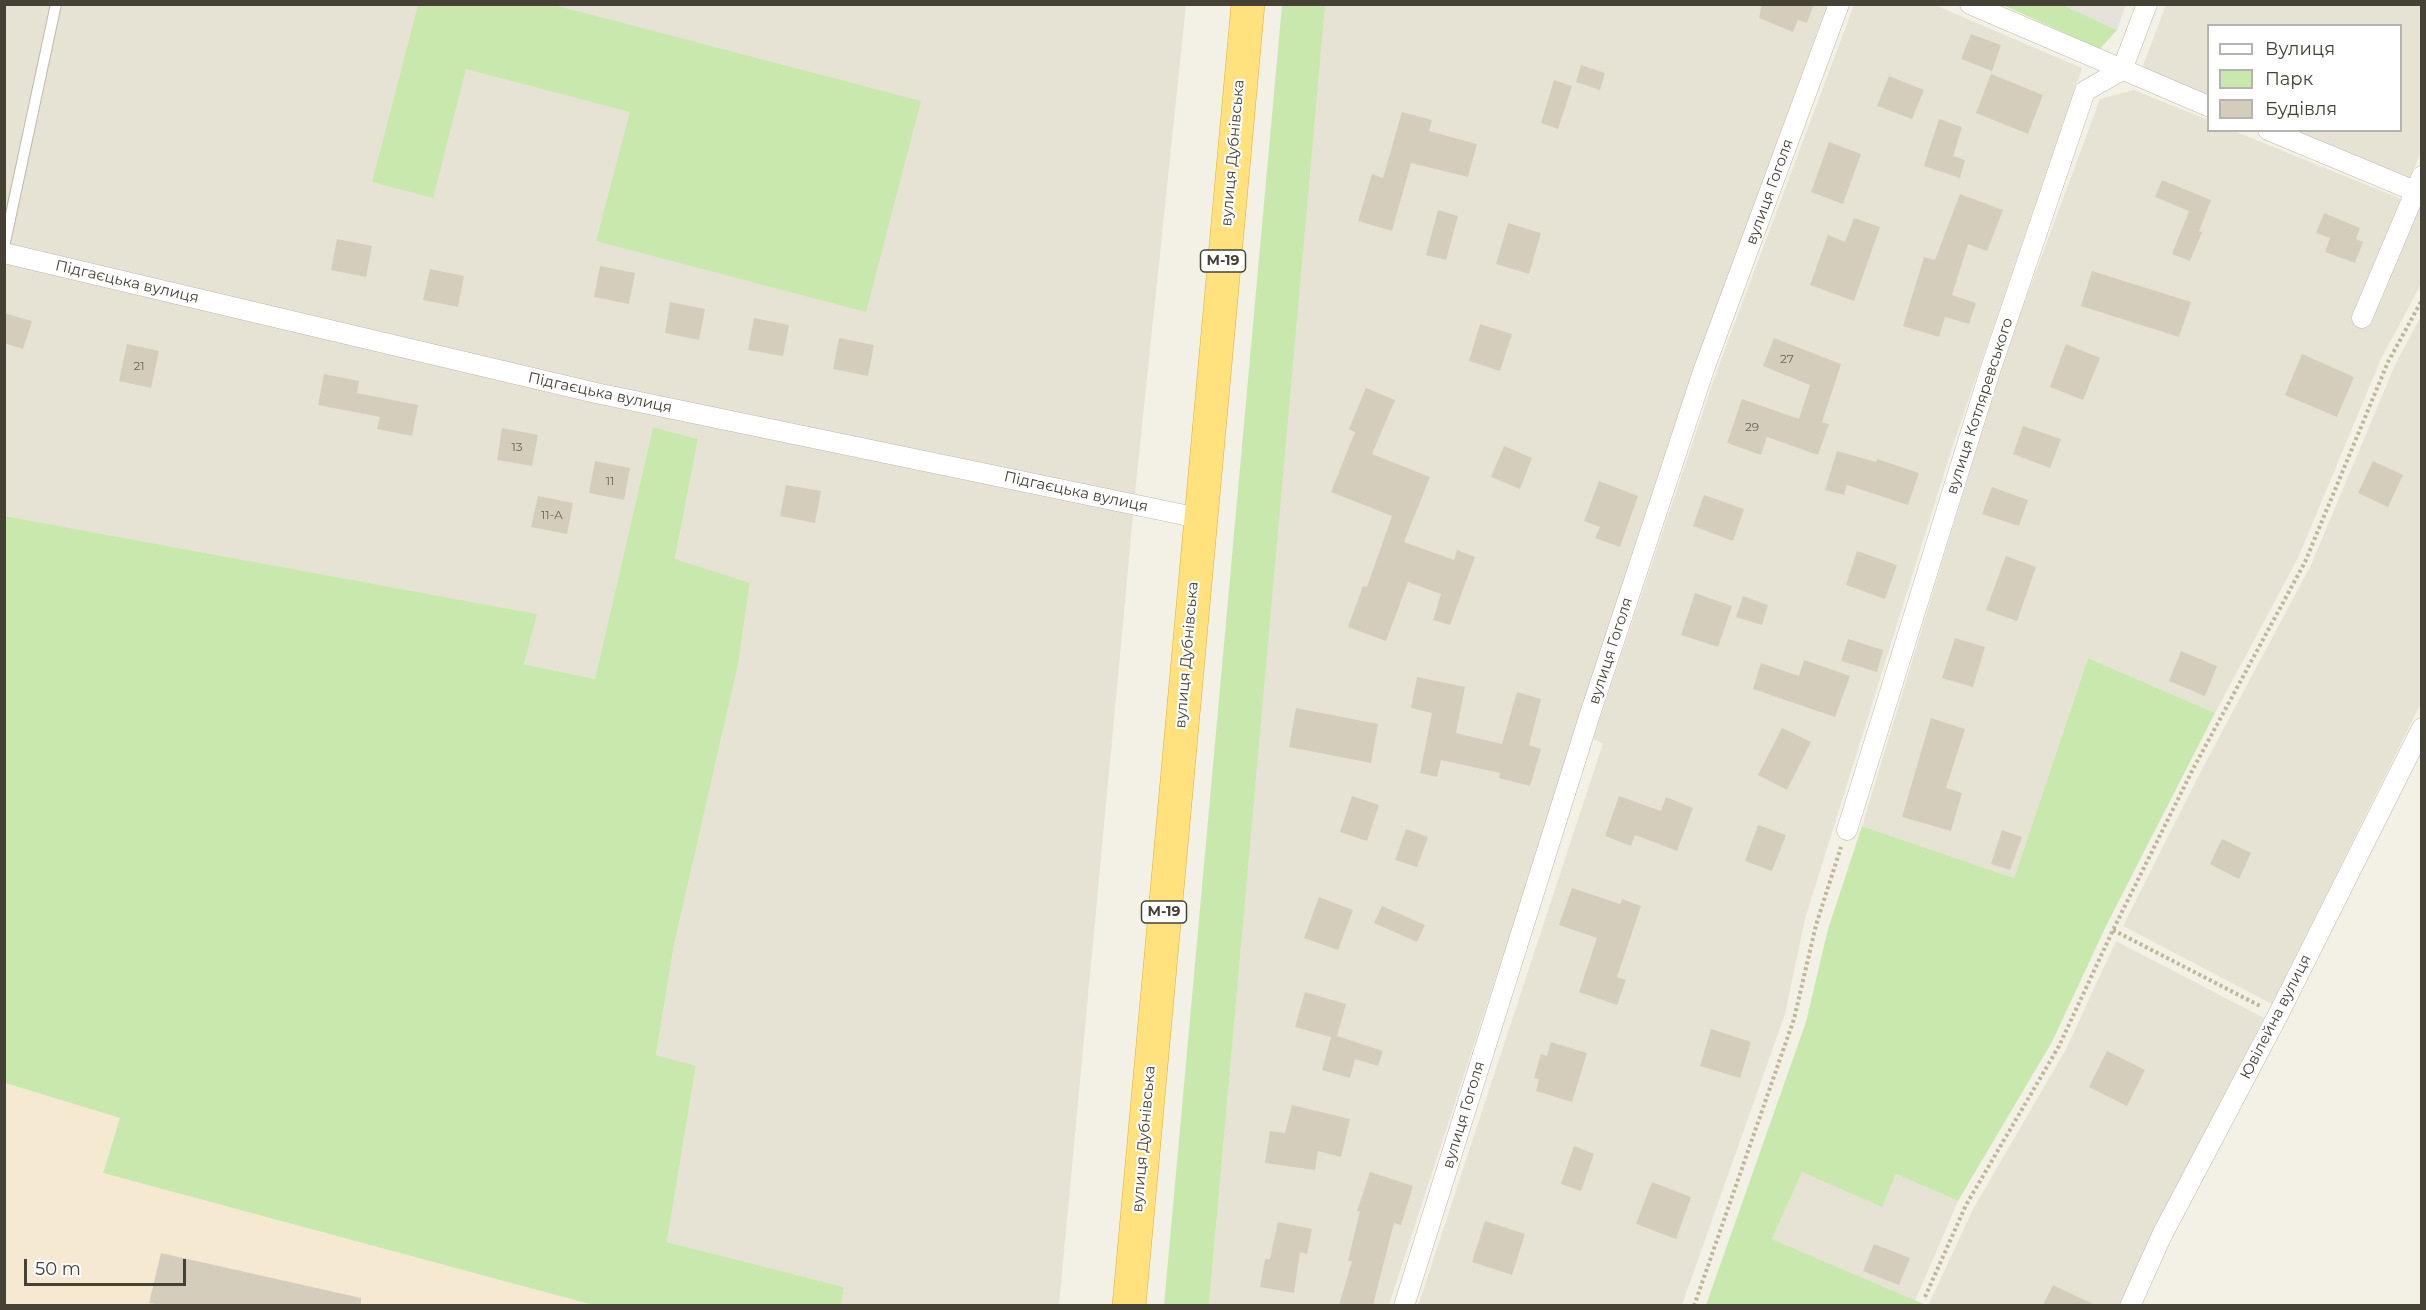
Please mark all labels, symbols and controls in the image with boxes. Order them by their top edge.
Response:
legend [2207,24,2402,132]
text: Вулиця [2265,38,2335,60]
text: Парк [2265,68,2313,90]
street label: вулиця Дубнівська [1218,79,1248,227]
text: Будівля [2265,98,2337,120]
street label: вулиця Гоголя [1742,137,1798,247]
road number: М-19 [1200,250,1246,272]
street label: Підгаєцька вулиця [53,257,201,307]
street label: вулиця Котляревського [1943,315,2017,497]
house number: 27 [1780,352,1794,366]
house number: 21 [133,359,145,373]
street label: Підгаєцька вулиця [526,369,674,417]
house number: 29 [1745,420,1759,434]
house number: 13 [511,440,523,454]
street label: Підгаєцька вулиця [1002,468,1150,516]
house number: 11 [606,474,614,488]
house number: 11-А [541,508,563,522]
street label: вулиця Дубнівська [1172,581,1202,729]
street label: вулиця Гоголя [1585,595,1637,707]
road number: М-19 [1142,901,1186,923]
street label: Ювілейна вулиця [2237,952,2315,1082]
street label: вулиця Гоголя [1439,1059,1489,1171]
street label: вулиця Дубнівська [1129,1065,1159,1213]
scale bar [27,1247,189,1285]
text: 50 m [35,1258,81,1280]

